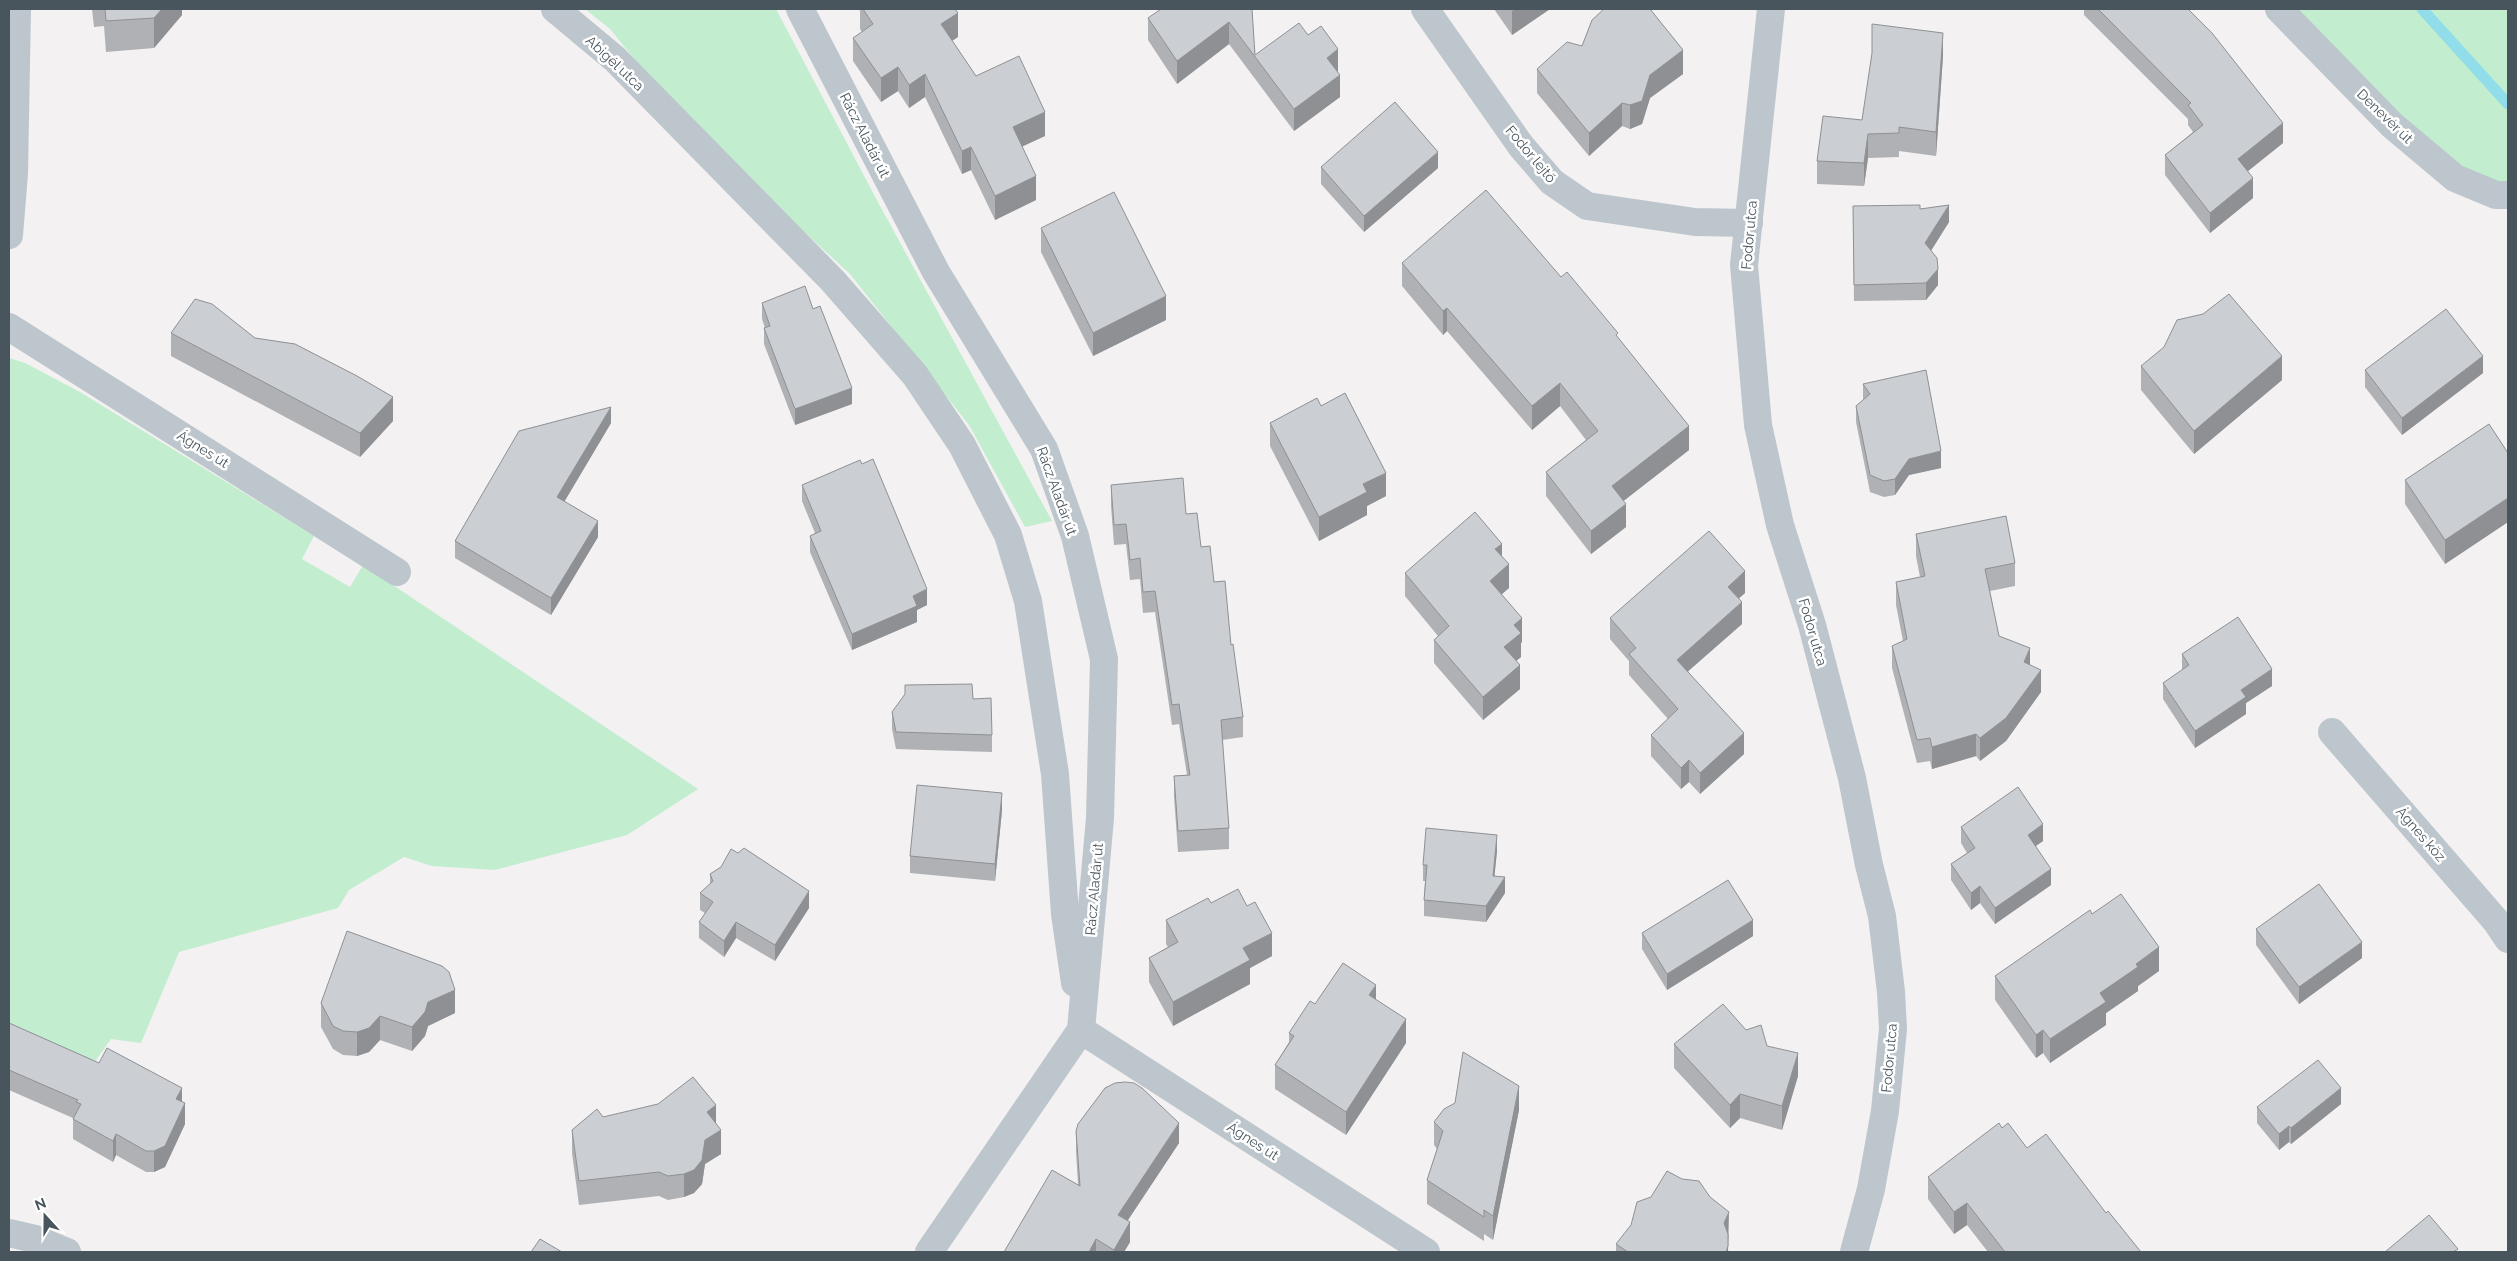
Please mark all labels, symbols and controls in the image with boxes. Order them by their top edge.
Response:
street label: Abigél utca [583,32,647,94]
street label: Denevér út [2354,86,2416,147]
street label: Rácz Aladár út [837,90,893,180]
street label: Fodor lejtő [1503,122,1559,186]
street label: Fodor utca [1738,200,1760,270]
street label: Ágnes út [174,426,232,471]
street label: Rácz Aladár út [1034,445,1080,538]
street label: Fodor utca [1796,596,1830,668]
street label: Ágnes köz [2393,803,2450,865]
street label: Rácz Aladár út [1082,842,1106,936]
street label: Fodor utca [1878,1023,1900,1093]
street label: Ágnes út [1224,1118,1282,1164]
north arrow [20,1191,70,1241]
text: N [32,1194,48,1213]

